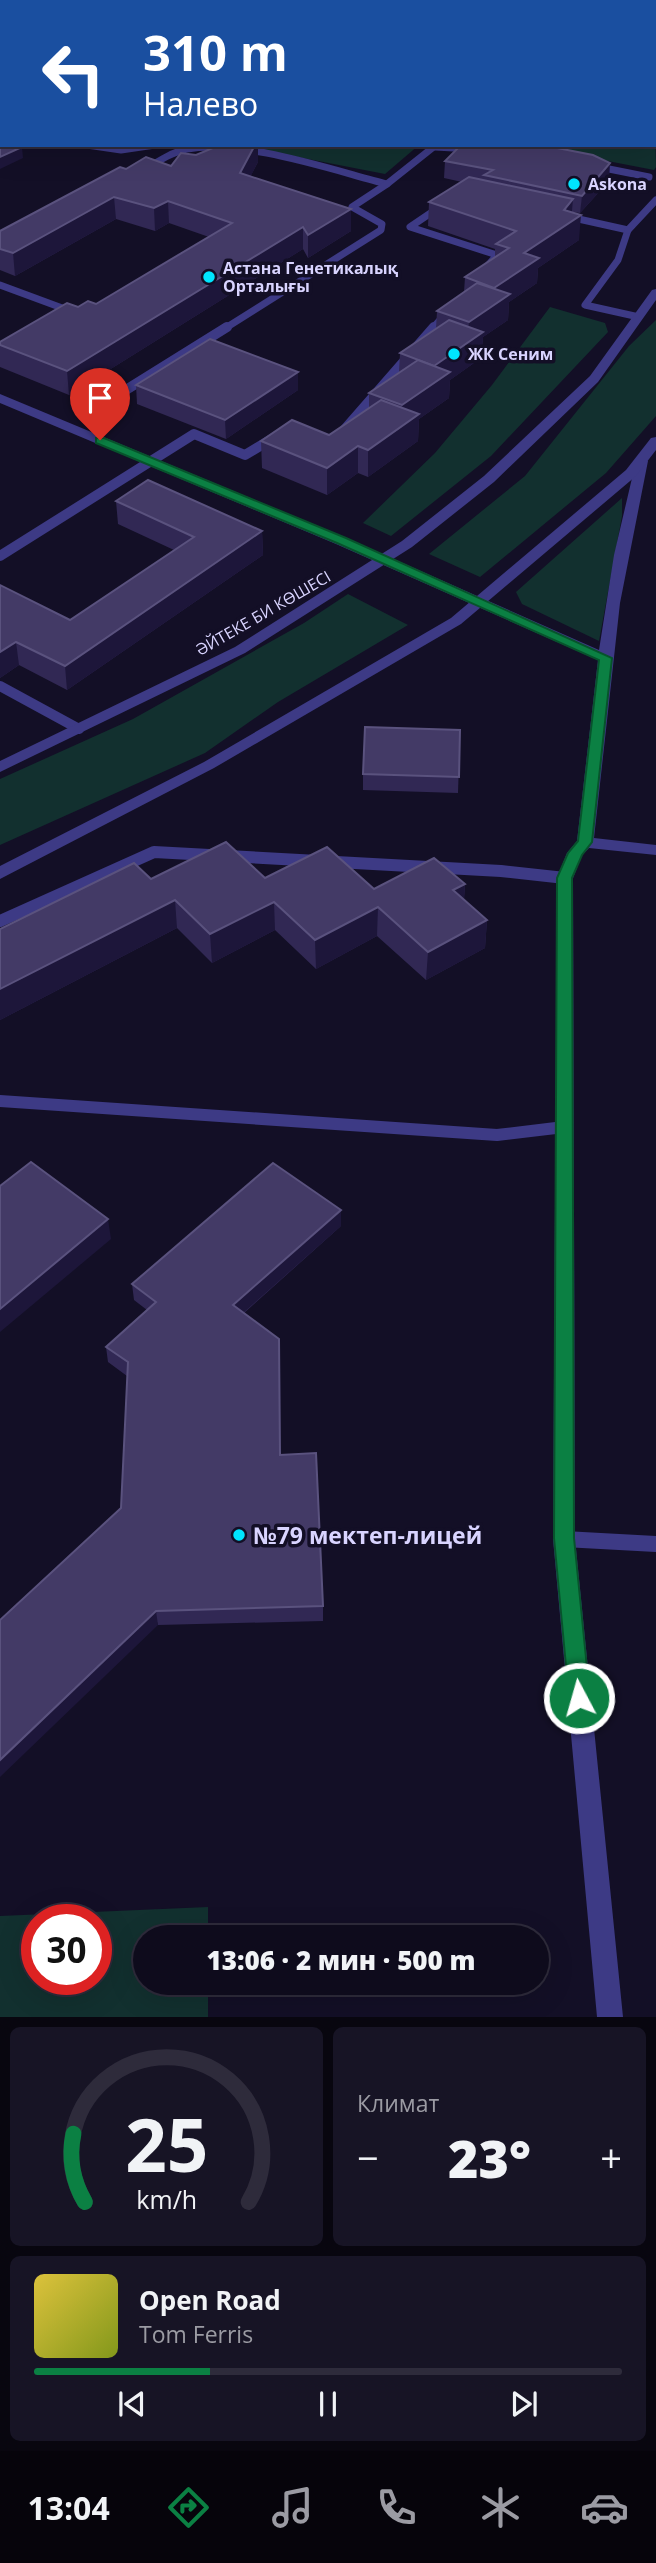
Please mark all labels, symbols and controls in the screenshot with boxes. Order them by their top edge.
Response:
text: 310 m [143,19,288,85]
icon: left [28,28,119,119]
text: Налево [143,82,258,125]
place label: Askona [588,173,647,195]
marker: Askona [566,176,582,192]
place label: Астана Генетикалық Орталығы [223,257,399,297]
marker: Астана Генетикалық Орталығы [201,269,217,285]
place label: ЖК Сеним [468,343,553,365]
marker: ЖК Сеним [446,346,462,362]
pin [70,368,130,440]
icon: arrive [81,379,119,417]
street label: ӘЙТЕКЕ БИ КӨШЕСІ [191,565,335,661]
place label: №79 мектеп-лицей [253,1519,482,1551]
marker: №79 мектеп-лицей [231,1527,247,1543]
position arrow [542,1661,616,1735]
speed limit sign: 30 [21,1904,112,1995]
text: 13:06 · 2 мин · 500 m [206,1942,476,1978]
text: Климат [357,2087,439,2119]
text: 25 [125,2095,208,2194]
text: 23° [448,2122,531,2193]
text: − [357,2131,379,2183]
text: + [600,2131,622,2183]
text: km/h [136,2182,197,2216]
text: Open Road [139,2282,281,2318]
text: Tom Ferris [139,2318,253,2350]
icon: previous [113,2385,151,2423]
icon: pause [309,2385,347,2423]
icon: next [505,2385,543,2423]
icon: directions [164,2483,213,2532]
icon: music [268,2483,317,2532]
icon: phone [372,2483,421,2532]
icon: climate [476,2483,525,2532]
icon: car [580,2483,629,2532]
text: 13:04 [27,2486,110,2529]

